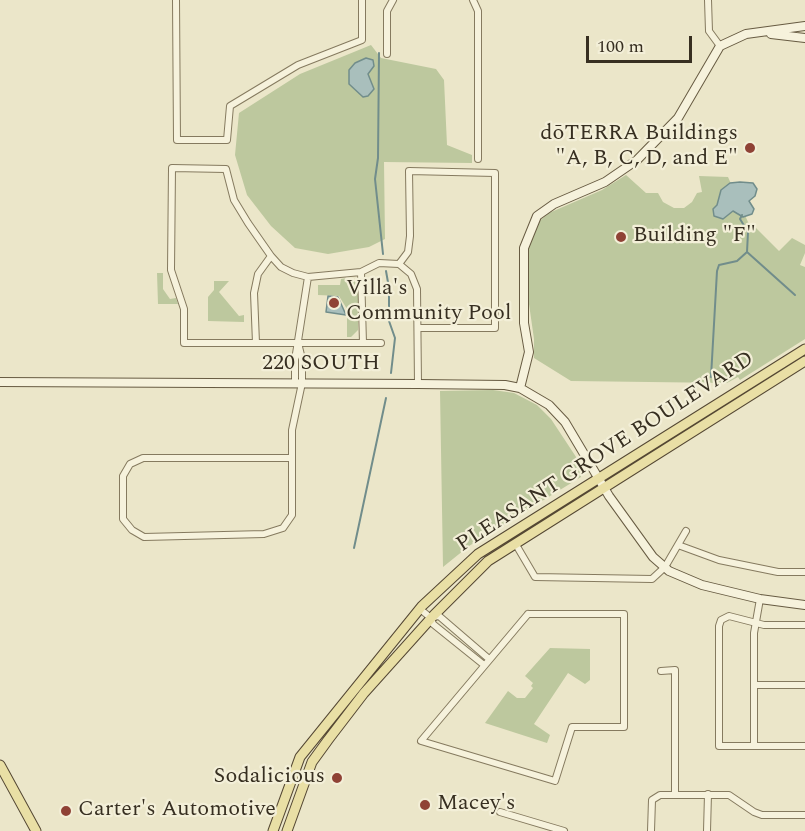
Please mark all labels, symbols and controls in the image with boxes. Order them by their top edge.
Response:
scale bar [589,24,696,62]
text: 100 m [597,33,644,60]
place label: dōTERRA Buildings "A, B, C, D, and E" [540,122,738,174]
marker: dōTERRA Buildings "A, B, C, D, and E" [743,141,757,155]
place label: Building "F" [633,224,756,250]
marker: Building "F" [614,230,628,244]
place label: Villa's Community Pool [346,277,511,328]
marker: Villa's Community Pool [327,296,341,310]
street label: PLEASANT GROVE BOULEVARD [452,347,760,559]
street label: 220 SOUTH [262,352,380,378]
place label: Sodalicious [213,765,325,791]
marker: Sodalicious [330,771,344,785]
place label: Macey's [437,792,516,818]
place label: Carter's Automotive [78,798,276,824]
marker: Macey's [418,798,432,812]
marker: Carter's Automotive [59,804,73,818]

